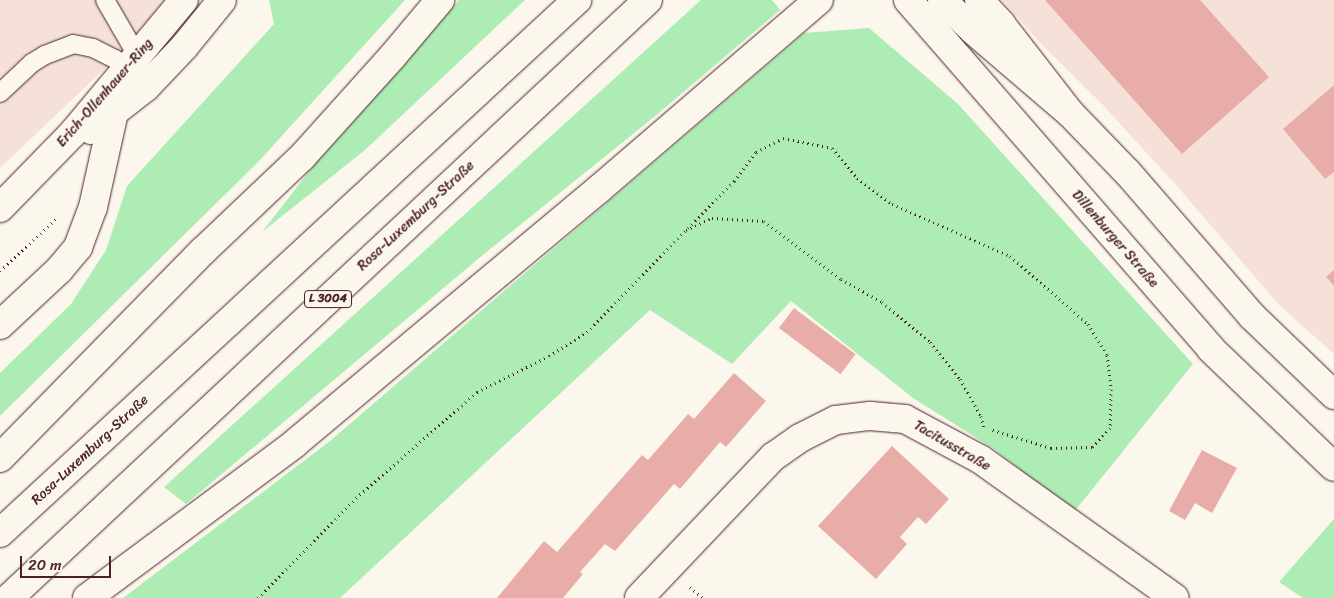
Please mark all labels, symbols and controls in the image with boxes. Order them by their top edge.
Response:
street label: Erich-Ollenhauer-Ring [53,35,157,151]
street label: Rosa-Luxemburg-Straße [354,157,478,275]
street label: Dillenburger Straße [1068,187,1162,291]
road number: L 3004 [303,290,353,308]
street label: Rosa-Luxemburg-Straße [28,391,152,509]
street label: Tacitusstraße [911,417,993,475]
scale bar [22,546,114,578]
text: 20 m [28,552,62,578]

